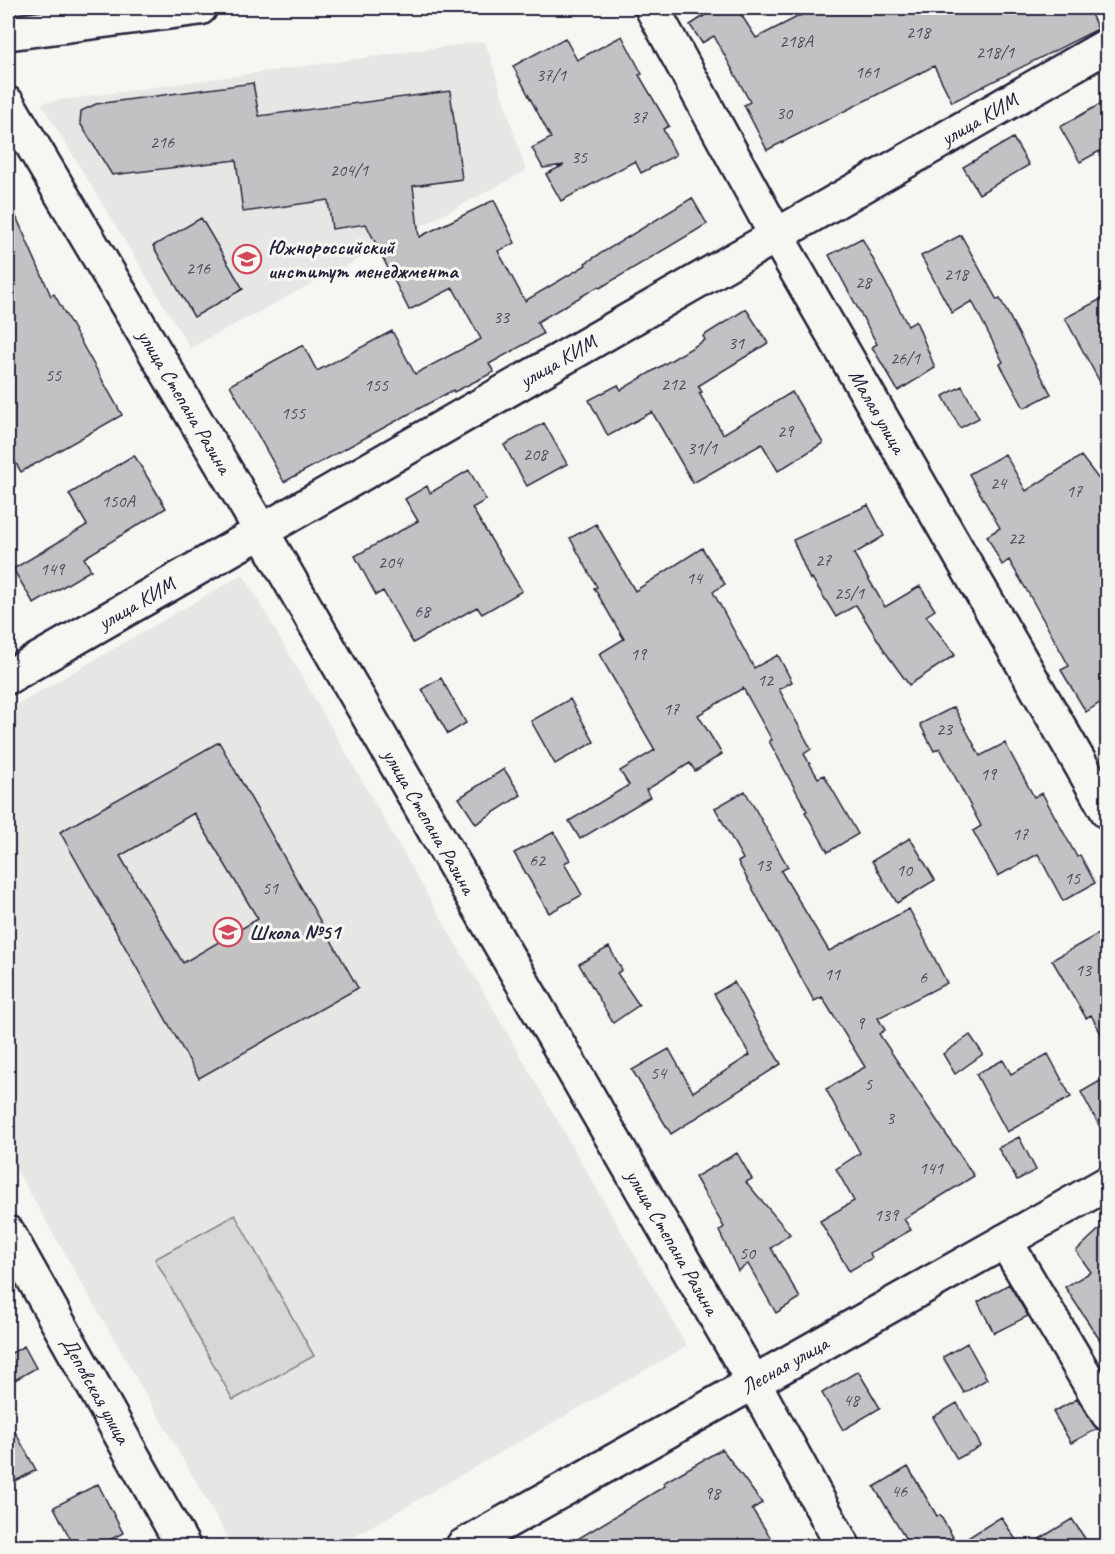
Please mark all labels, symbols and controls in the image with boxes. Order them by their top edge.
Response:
house number: 218 [906,21,932,43]
house number: 218А [779,30,814,52]
house number: 218/1 [976,41,1015,63]
house number: 161 [855,61,880,83]
house number: 37/1 [536,64,567,86]
street label: улица КИМ [934,86,1024,152]
house number: 30 [776,102,794,124]
house number: 37 [631,106,648,128]
house number: 216 [150,131,175,153]
house number: 35 [571,146,588,168]
house number: 204/1 [330,159,369,181]
place label: Южнороссийский институт менеджмента [268,234,459,284]
school or university icon: Южнороссийский институт менеджмента [231,243,263,275]
house number: 216 [186,257,211,279]
house number: 218 [944,263,970,285]
house number: 28 [855,271,873,293]
house number: 33 [493,306,511,328]
street label: улица Степана Разина [131,323,239,481]
street label: улица КИМ [513,328,602,394]
house number: 31 [728,332,745,354]
house number: 26/1 [890,347,921,369]
house number: 55 [45,364,62,386]
street label: Малая улица [843,365,913,460]
house number: 212 [661,373,687,395]
house number: 155 [364,374,389,396]
house number: 155 [281,402,306,424]
house number: 29 [777,420,795,442]
house number: 31/1 [687,437,718,459]
house number: 208 [523,443,549,465]
house number: 24 [990,472,1008,494]
house number: 17 [1066,480,1083,502]
house number: 150А [101,490,136,512]
house number: 22 [1008,527,1026,549]
house number: 27 [815,549,832,571]
house number: 204 [378,551,404,573]
house number: 149 [40,558,66,580]
house number: 14 [686,567,704,589]
street label: улица КИМ [92,570,181,637]
house number: 25/1 [834,582,865,604]
house number: 68 [414,600,432,622]
house number: 19 [630,643,648,665]
house number: 12 [757,669,775,691]
house number: 17 [663,698,680,720]
house number: 23 [936,718,954,740]
street label: улица Степана Разина [376,742,483,901]
house number: 19 [980,763,998,785]
house number: 17 [1012,823,1029,845]
house number: 62 [529,849,547,871]
house number: 13 [755,854,773,876]
house number: 10 [896,859,914,881]
house number: 15 [1064,867,1081,889]
house number: 51 [262,877,279,899]
school or university icon: Школа №51 [212,916,244,948]
place label: Школа №51 [249,919,343,945]
house number: 13 [1075,959,1093,981]
house number: 11 [824,963,841,985]
house number: 6 [919,966,928,988]
house number: 9 [856,1012,866,1034]
house number: 54 [650,1062,668,1084]
house number: 5 [864,1073,873,1095]
house number: 3 [886,1107,896,1129]
house number: 141 [919,1157,944,1179]
street label: улица Степана Разина [619,1163,726,1322]
house number: 139 [874,1204,900,1226]
house number: 50 [739,1242,757,1264]
street label: Лесная улица [736,1329,835,1400]
street label: Деповская улица [55,1332,137,1450]
house number: 48 [843,1389,861,1411]
house number: 46 [891,1480,908,1502]
house number: 98 [704,1482,722,1504]

